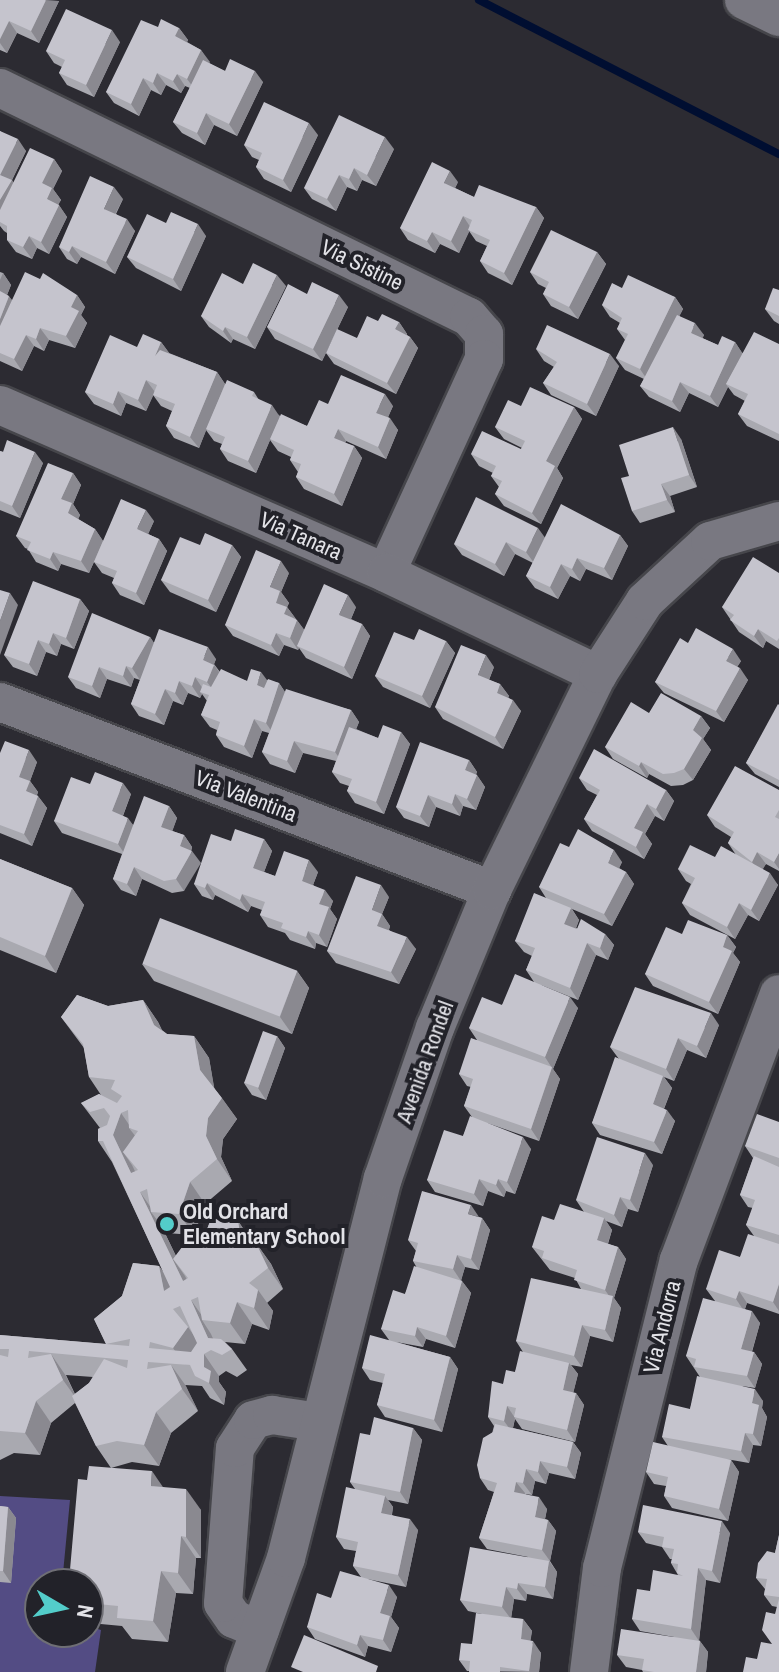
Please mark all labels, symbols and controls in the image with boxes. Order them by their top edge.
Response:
street label: Via Sistine [317,234,407,296]
street label: Via Tanara [256,506,346,566]
street label: Via Valentina [191,765,301,827]
street label: Avenida Rondel [391,997,459,1127]
place label: Old Orchard Elementary School [183,1198,345,1250]
marker: Old Orchard Elementary School [158,1215,176,1233]
street label: Via Andorra [638,1277,686,1377]
north arrow [24,1568,104,1648]
text: N [70,1603,102,1620]

